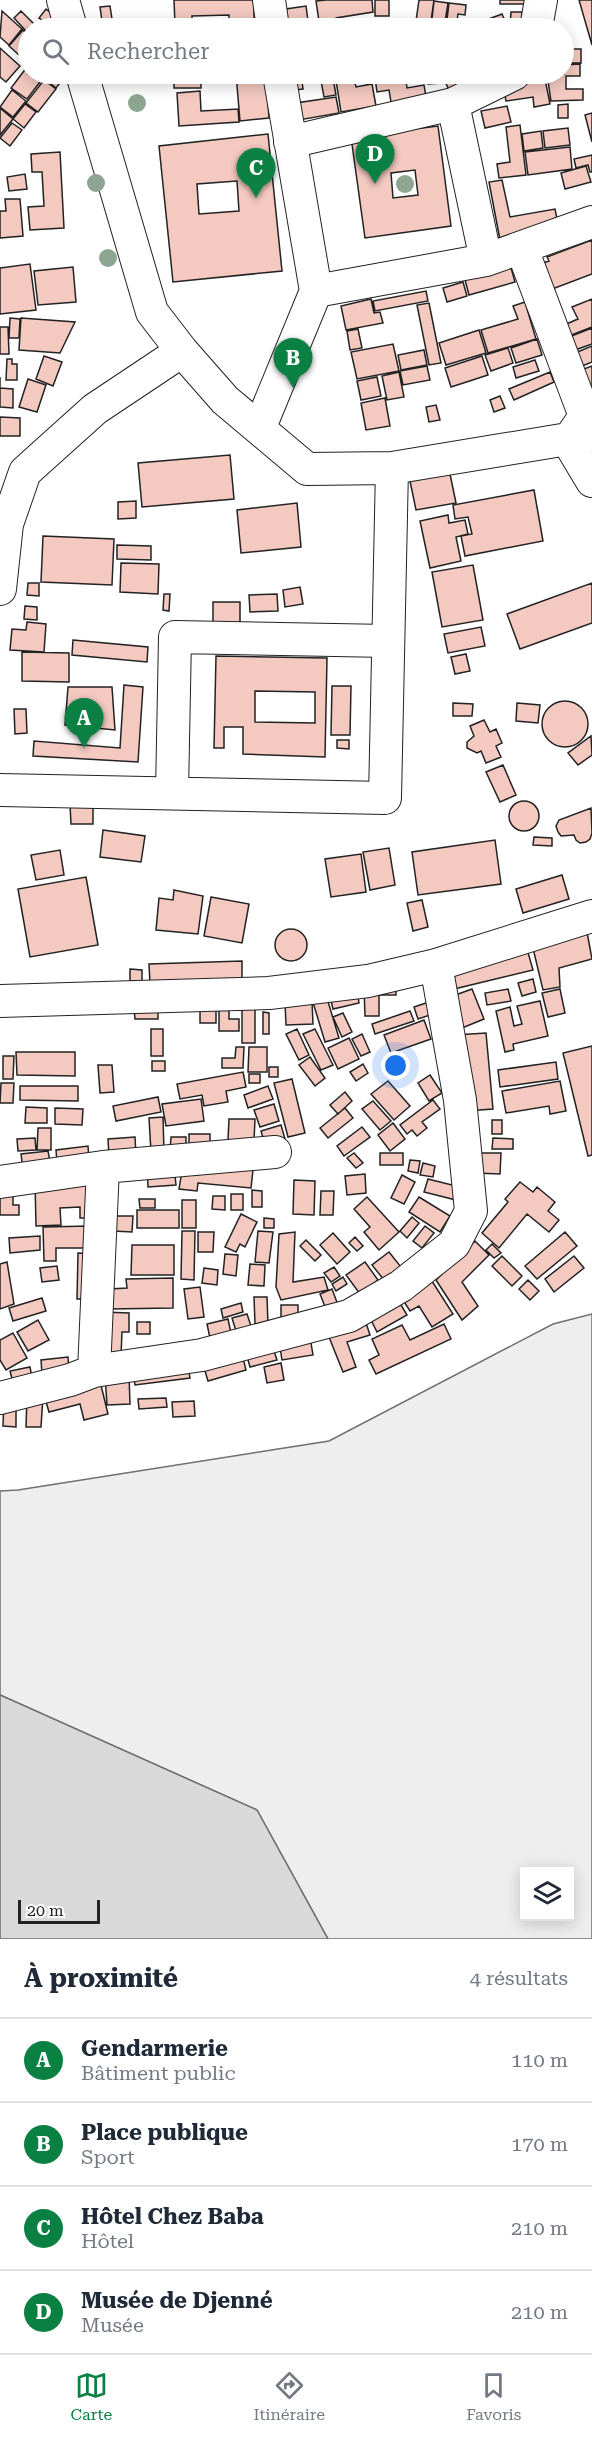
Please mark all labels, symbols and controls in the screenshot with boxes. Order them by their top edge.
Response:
search box [18,18,574,84]
icon: search [39,35,72,68]
text: Rechercher [87,39,209,64]
pin: D [356,134,394,184]
pin: C [236,148,276,198]
pin: B [274,338,312,388]
pin: A [64,698,104,748]
your location [381,1051,410,1080]
map controls [520,1867,574,1921]
button: layers [520,1867,574,1921]
scale bar [18,1897,100,1924]
text: 20 m [27,1901,64,1920]
text: À proximité [24,1963,178,1993]
text: 4 résultats [470,1966,568,1990]
text: Gendarmerie [81,2036,228,2061]
text: A [36,2048,51,2072]
text: 110 m [511,2048,568,2072]
text: Bâtiment public [81,2061,236,2085]
text: Place publique [81,2120,248,2145]
text: B [36,2132,51,2156]
text: 170 m [511,2132,568,2156]
text: Sport [81,2145,135,2169]
text: Hôtel Chez Baba [81,2204,264,2229]
text: C [37,2216,51,2240]
text: 210 m [511,2216,568,2240]
text: Hôtel [81,2229,134,2253]
text: Musée de Djenné [81,2288,273,2313]
text: D [35,2300,52,2324]
text: 210 m [511,2300,568,2324]
text: Musée [81,2313,144,2337]
tab: Carte [71,2369,112,2424]
tab: Itinéraire [253,2369,325,2424]
tab: Favoris [466,2369,521,2424]

